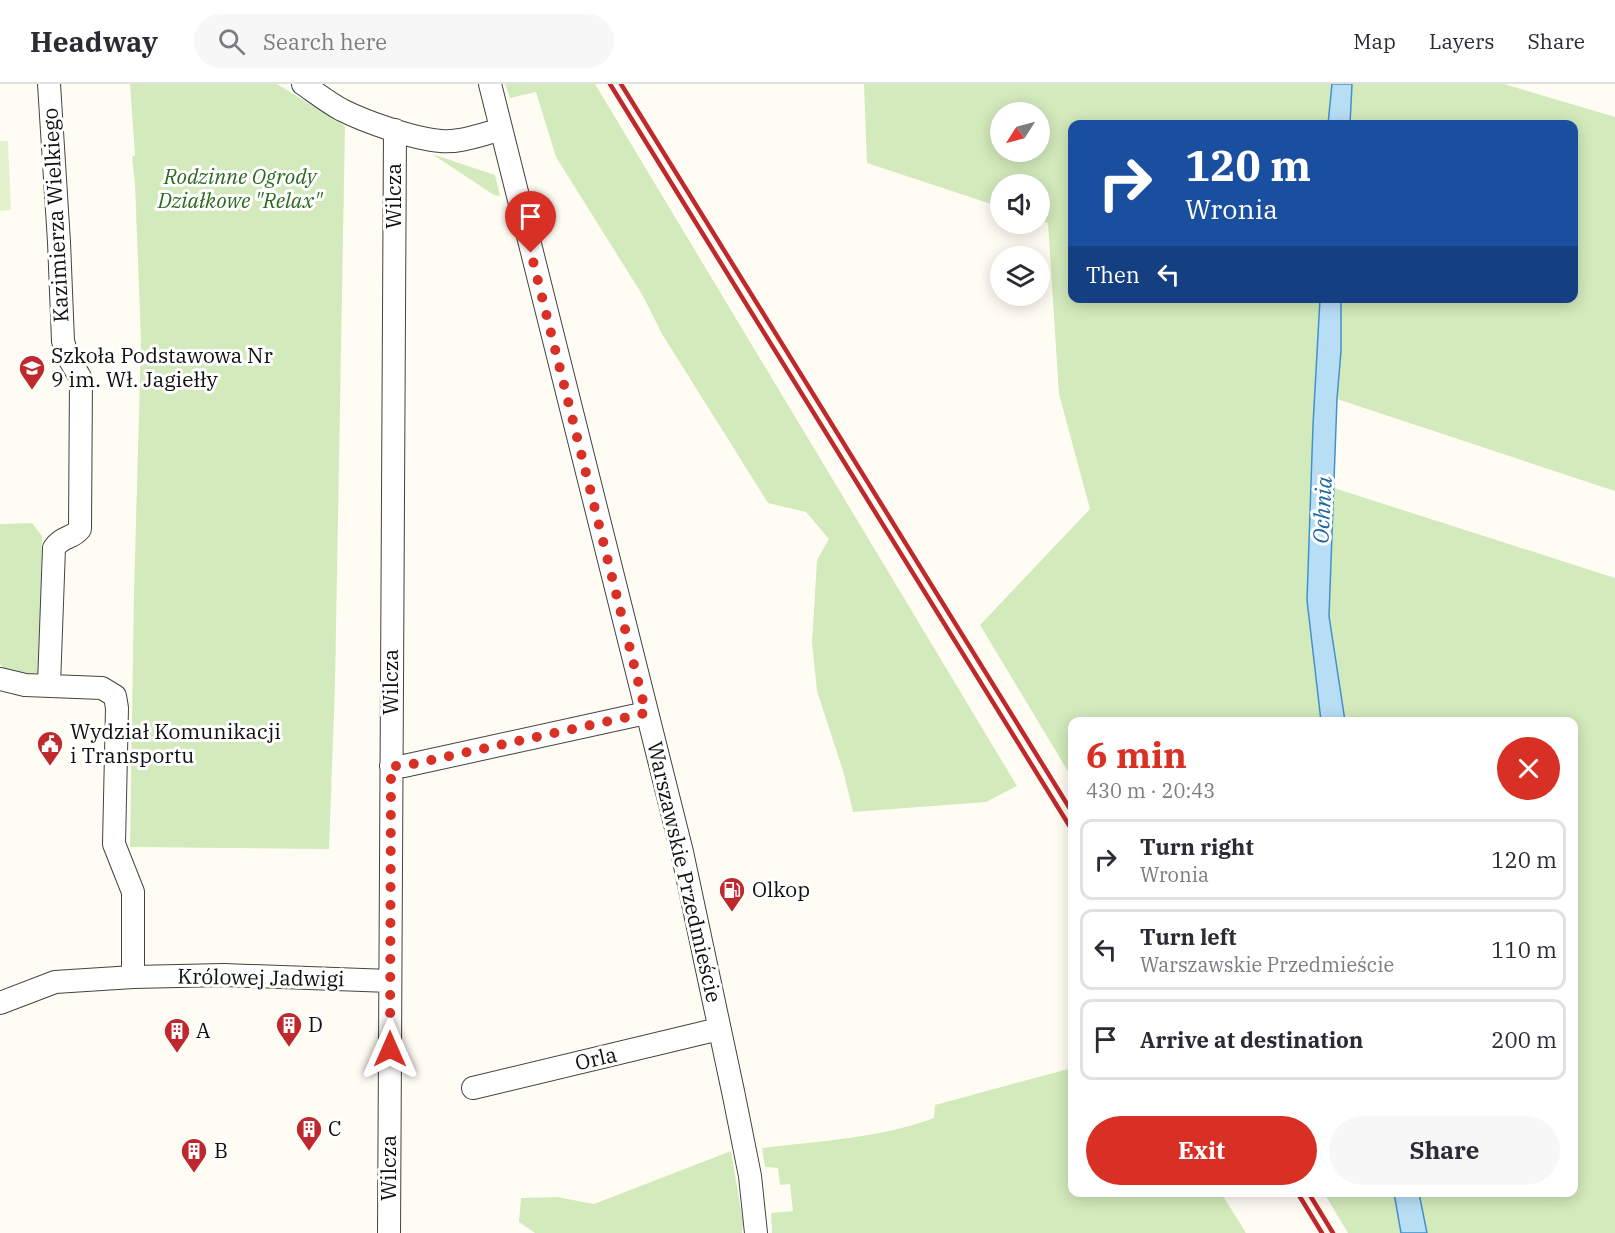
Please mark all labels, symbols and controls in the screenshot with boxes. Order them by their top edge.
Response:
search box [194,14,614,68]
text: Headway [30,23,158,60]
icon: search [215,25,248,58]
text: Search here [263,27,387,56]
text: Map [1353,27,1396,55]
text: Layers [1429,27,1495,55]
text: Share [1528,27,1585,55]
north arrow [990,102,1050,162]
map controls [990,102,1050,306]
street label: Kazimierza Wielkiego [35,107,75,323]
text: 120 m [1185,138,1311,193]
icon: right [1086,144,1164,222]
park label: Rodzinne Ogrody Działkowe "Relax" [157,162,324,214]
street label: Wilcza [379,163,407,229]
button: sound [990,174,1050,234]
pin [505,191,556,253]
text: Wronia [1185,191,1278,226]
icon: arrive [514,200,547,233]
button: layers [990,246,1050,306]
icon: left [1152,258,1185,291]
text: Then [1086,260,1140,289]
place label: Szkoła Podstawowa Nr 9 im. Wł. Jagiełły [51,341,273,393]
school or university icon: Szkoła Podstawowa Nr 9 im. Wł. Jagiełły [17,353,47,391]
water label: Ochnia [1305,476,1338,544]
street label: Wilcza [376,649,404,715]
place label: Wydział Komunikacji i Transportu [70,717,281,769]
public building icon: Wydział Komunikacji i Transportu [35,729,65,767]
text: 6 min [1086,731,1187,778]
button: close [1497,737,1560,800]
street label: Warszawskie Przedmieście [641,739,729,1005]
text: 430 m · 20:43 [1086,777,1215,804]
text: Turn right [1140,832,1254,861]
icon: right [1089,843,1122,876]
text: 120 m [1491,845,1557,874]
text: Wronia [1140,861,1209,888]
fuel station icon: Olkop [717,875,747,913]
place label: Olkop [752,875,810,903]
text: Turn left [1140,922,1236,951]
icon: left [1089,933,1122,966]
text: 110 m [1491,935,1557,964]
text: Warszawskie Przedmieście [1140,951,1394,978]
street label: Królowej Jadwigi [177,962,345,992]
building icon: D [274,1010,304,1048]
place label: D [308,1010,323,1038]
building icon: A [162,1016,192,1054]
place label: A [196,1016,211,1044]
position arrow [358,1017,422,1081]
icon: arrive [1089,1023,1122,1056]
text: Arrive at destination [1140,1025,1363,1054]
text: 200 m [1491,1025,1557,1054]
street label: Orla [572,1040,619,1076]
building icon: C [294,1114,324,1152]
place label: C [328,1114,342,1142]
button: Exit [1086,1116,1317,1185]
button: Share [1329,1116,1560,1185]
street label: Wilcza [374,1135,402,1201]
building icon: B [179,1136,209,1174]
place label: B [214,1136,228,1164]

